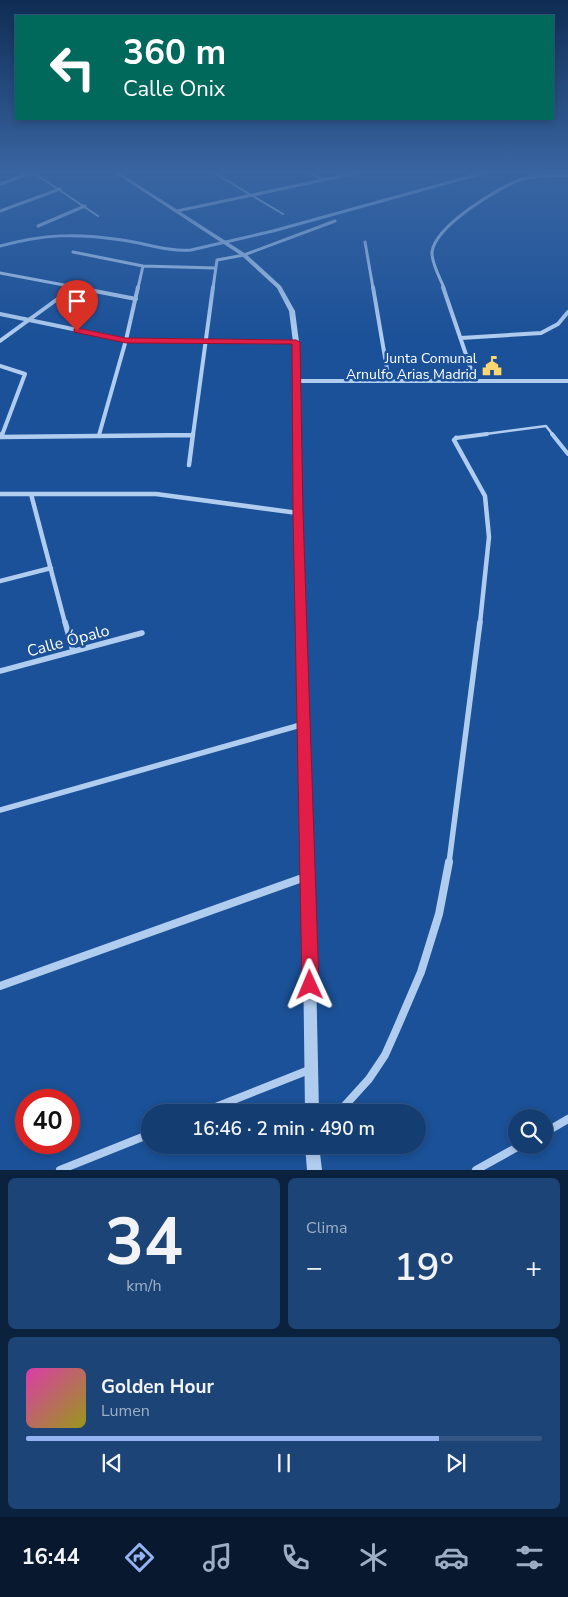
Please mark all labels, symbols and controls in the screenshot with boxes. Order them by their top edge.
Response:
text: 360 m [123,29,226,76]
icon: left [40,35,105,100]
text: Calle Onix [123,74,225,104]
pin [56,280,98,331]
icon: arrive [63,287,91,315]
place label: Junta Comunal Arnulfo Arias Madrid [346,349,478,384]
public building icon: Junta Comunal Arnulfo Arias Madrid [481,355,503,377]
street label: Calle Ópalo [25,619,112,663]
position arrow [283,958,335,1010]
speed limit sign: 40 [15,1089,80,1154]
map controls [508,1109,553,1154]
button: search [508,1109,553,1154]
text: 16:46 · 2 min · 490 m [192,1116,375,1142]
text: 34 [105,1198,183,1287]
text: Clima [306,1217,347,1239]
text: 19° [394,1242,454,1293]
text: − [306,1249,323,1287]
text: + [525,1249,542,1287]
text: km/h [126,1275,162,1297]
text: Golden Hour [101,1374,214,1400]
text: Lumen [101,1400,150,1422]
icon: previous [98,1449,126,1477]
icon: pause [270,1449,298,1477]
icon: next [442,1449,470,1477]
icon: directions [122,1540,157,1575]
icon: music [200,1540,235,1575]
icon: phone [278,1540,313,1575]
icon: climate [356,1540,391,1575]
icon: car [434,1540,469,1575]
icon: filters [512,1540,547,1575]
text: 16:44 [21,1542,80,1572]

